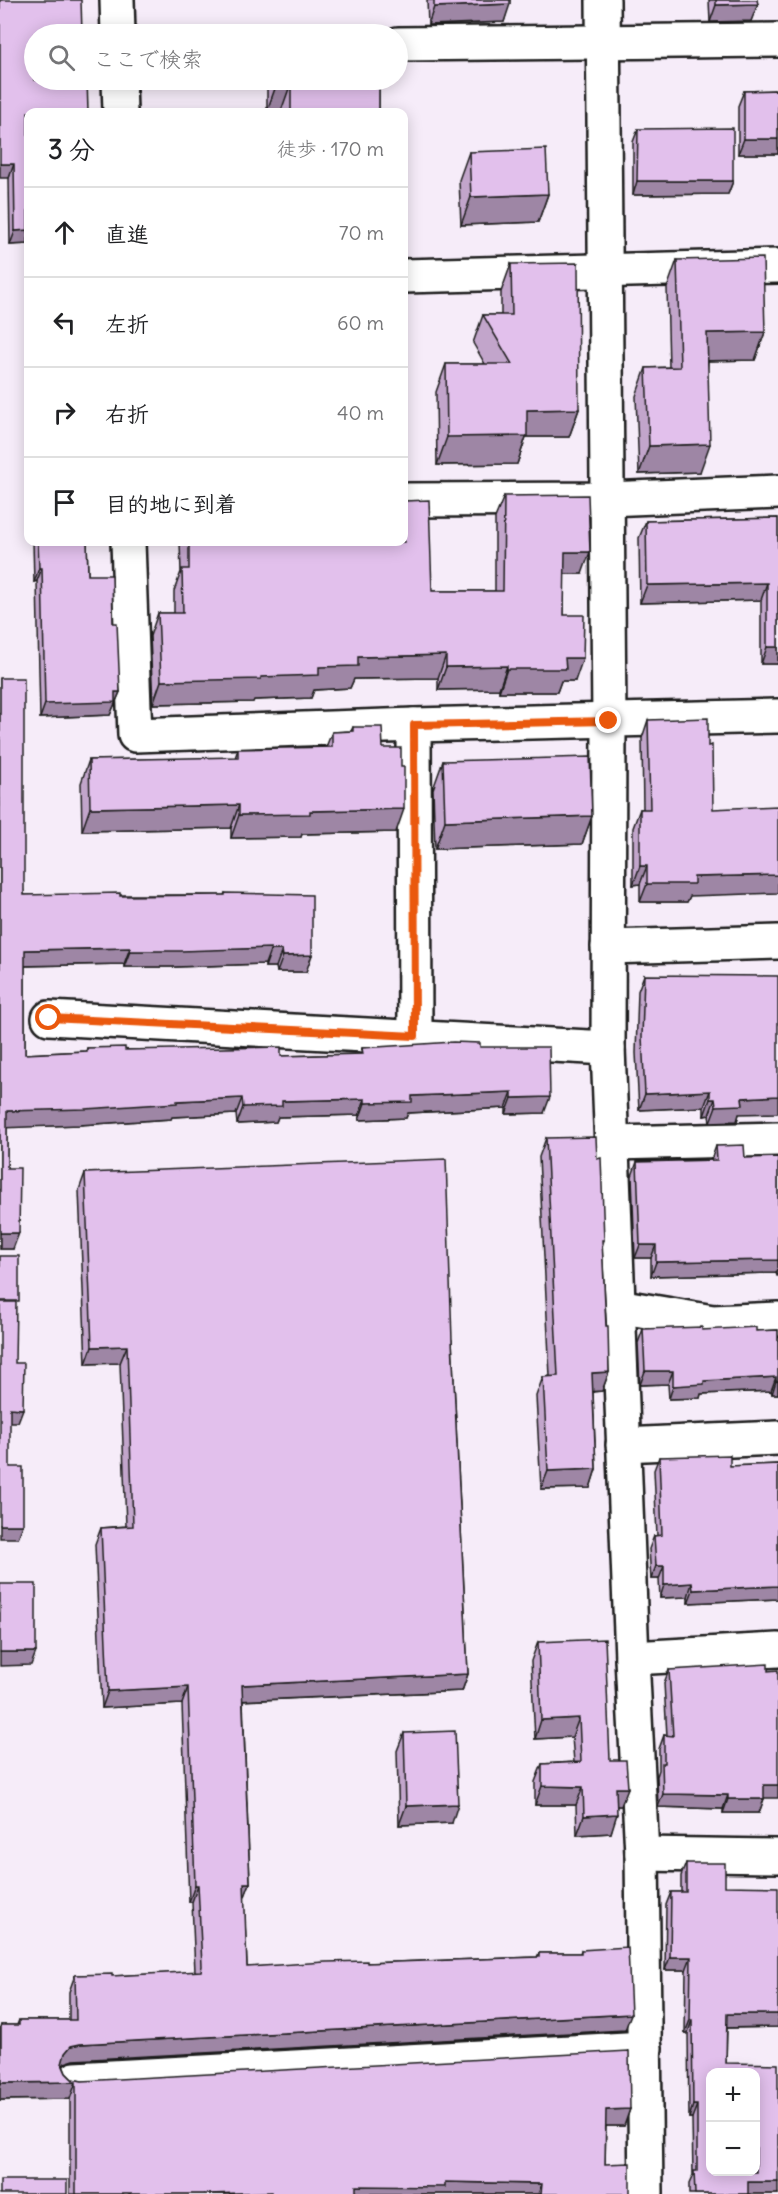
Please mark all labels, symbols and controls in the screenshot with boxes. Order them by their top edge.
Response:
search box [24,24,408,90]
icon: search [45,41,78,74]
text: ここで検索 [93,45,203,73]
text: 3 分 [48,133,95,166]
text: 徒歩 · 170 m [277,136,384,161]
icon: ahead [48,216,81,249]
text: 直進 [105,220,149,248]
text: 70 m [339,220,384,245]
icon: left [48,306,81,339]
text: 左折 [105,310,149,338]
text: 60 m [337,310,384,335]
icon: right [48,396,81,429]
text: 右折 [105,400,149,428]
text: 40 m [337,400,384,425]
icon: arrive [48,486,81,519]
text: 目的地に到着 [105,490,237,518]
route end [595,707,621,733]
route start [35,1004,61,1030]
map controls [706,2068,760,2176]
button: + [706,2068,760,2122]
button: − [706,2122,760,2176]

